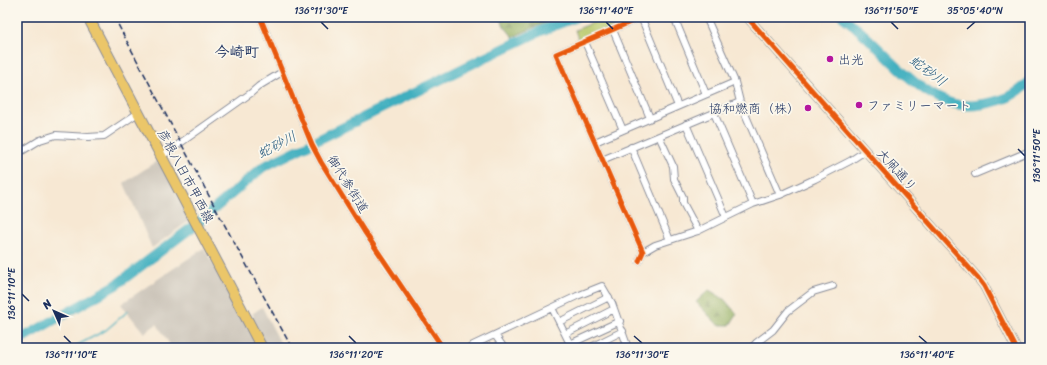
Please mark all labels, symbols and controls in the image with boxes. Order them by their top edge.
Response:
text: 136°11'30"E [294,2,349,20]
text: 136°11'40"E [579,2,635,20]
text: 136°11'50"E [864,2,920,20]
text: 35°05'40"N [947,2,1003,20]
district label: 今崎町 [214,39,260,65]
place label: 出光 [838,48,864,71]
water label: 蛇砂川 [904,48,952,94]
marker: 出光 [825,54,835,64]
place label: ファミリーマート [867,94,971,117]
place label: 協和燃商（株） [709,97,800,120]
marker: ファミリーマート [854,100,864,110]
marker: 協和燃商（株） [803,103,813,113]
water label: 蛇砂川 [253,124,301,166]
street label: 彦根八日市甲西線 [151,125,221,228]
text: 136°11'50"E [1028,127,1046,183]
street label: 大凧通り [871,143,923,197]
street label: 御代参街道 [321,150,375,218]
text: 136°11'10"E [3,266,21,320]
north arrow [34,291,74,331]
text: N [37,295,57,314]
text: 136°11'10"E [45,346,99,364]
text: 136°11'20"E [329,346,384,364]
text: 136°11'30"E [615,346,670,364]
text: 136°11'40"E [900,346,956,364]

